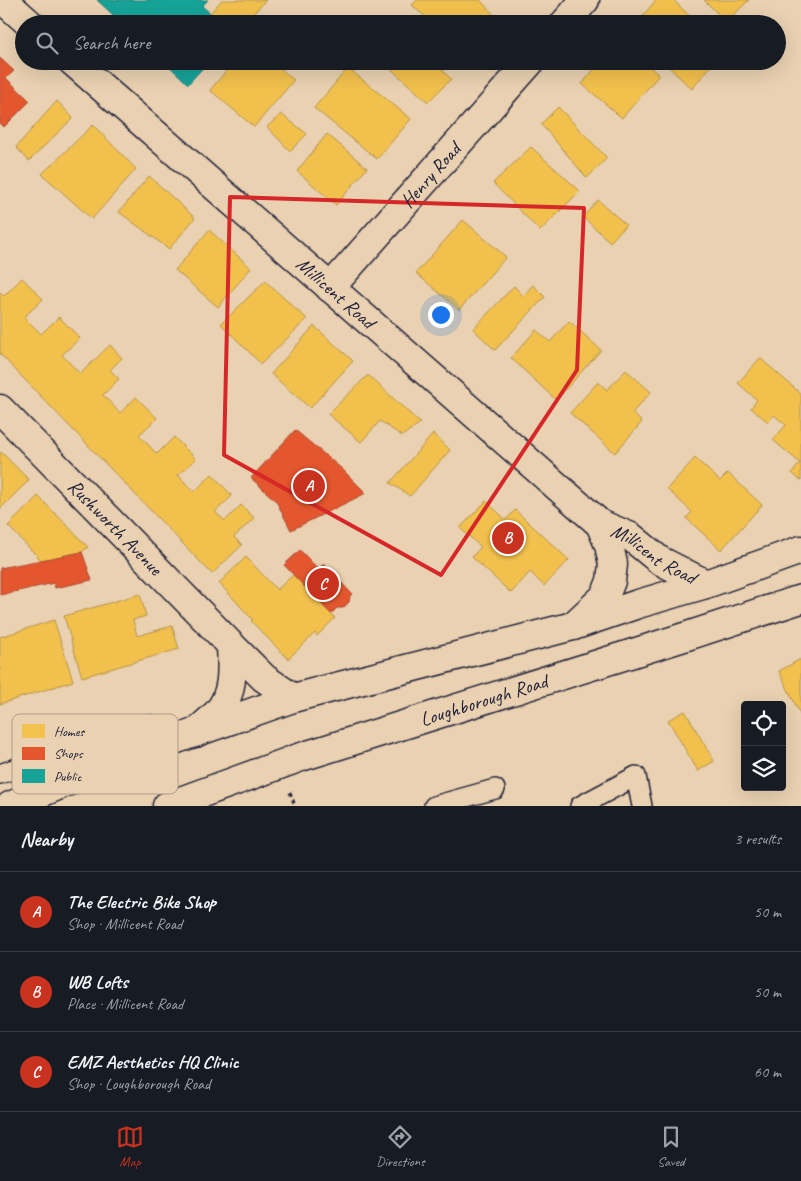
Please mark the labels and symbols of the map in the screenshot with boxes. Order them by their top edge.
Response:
street label: Henry Road [395,135,468,213]
street label: Millicent Road [291,251,383,336]
your location [428,302,454,328]
pin: A [293,467,325,505]
street label: Rushworth Avenue [63,474,169,582]
street label: Millicent Road [607,518,703,591]
pin: B [492,519,524,557]
pin: C [307,565,339,603]
street label: Loughborough Road [417,668,553,732]
legend [12,714,178,794]
text: Homes [54,723,85,740]
text: Shops [54,745,84,762]
text: Public [54,768,82,785]

